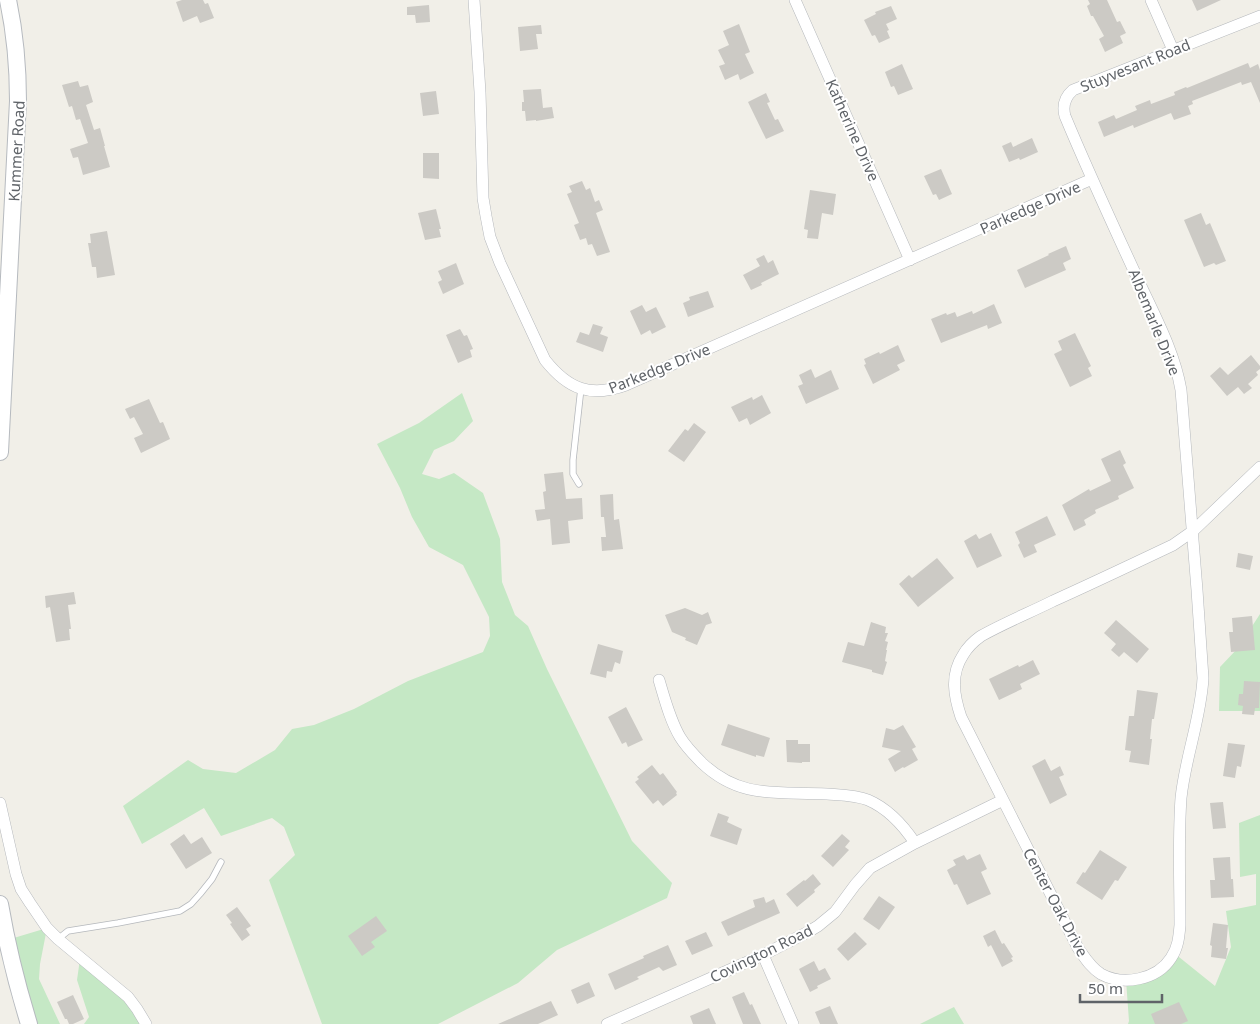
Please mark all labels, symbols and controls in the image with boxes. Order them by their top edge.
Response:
street label: Stuyvesant Road [1077,34,1193,96]
street label: Katherine Drive [822,76,884,184]
street label: Kummer Road [3,100,29,202]
street label: Parkedge Drive [977,176,1083,238]
street label: Albemarle Drive [1125,266,1185,378]
street label: Parkedge Drive [605,338,713,398]
street label: Center Oak Drive [1019,844,1093,960]
street label: Covington Road [706,919,816,987]
scale bar [1080,972,1162,1004]
text: 50 m [1088,978,1123,998]

